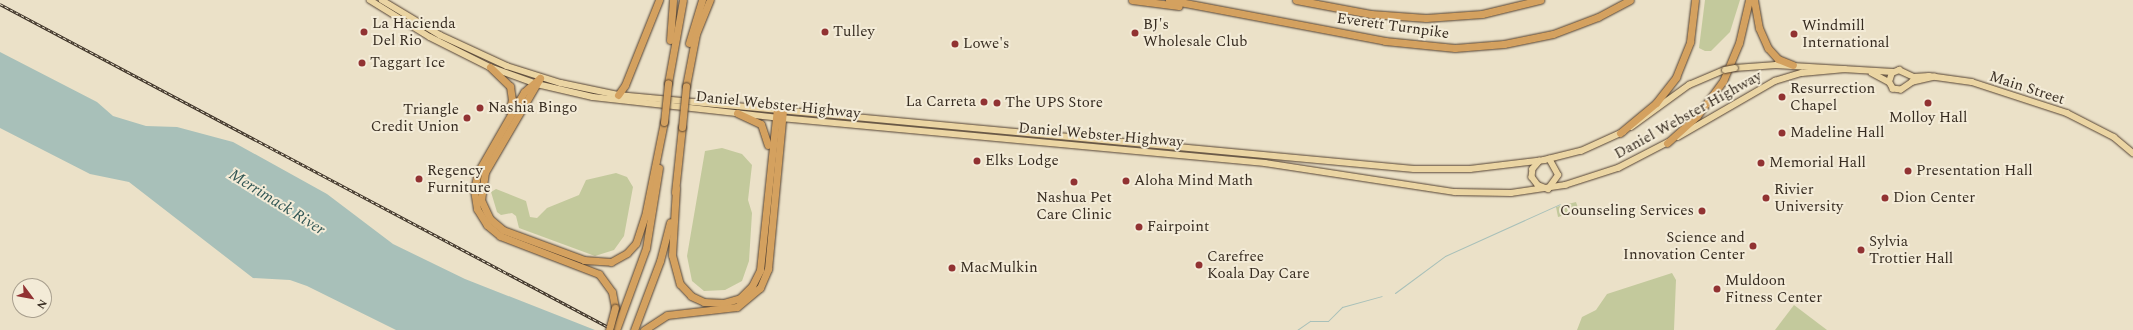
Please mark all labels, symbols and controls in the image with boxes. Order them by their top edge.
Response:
street label: Everett Turnpike [1336,9,1450,43]
place label: La Hacienda Del Rio [372,14,456,49]
place label: BJ's Wholesale Club [1143,15,1247,50]
place label: Windmill International [1802,16,1890,51]
place label: Tulley [833,23,875,41]
marker: La Hacienda Del Rio [359,27,369,37]
marker: Tulley [820,27,830,37]
marker: BJ's Wholesale Club [1130,28,1140,38]
marker: Windmill International [1789,29,1799,39]
place label: Lowe's [963,35,1009,53]
marker: Lowe's [950,39,960,49]
place label: Taggart Ice [370,54,445,72]
marker: Taggart Ice [357,58,367,68]
street label: Daniel Webster Highway [1611,67,1765,163]
street label: Main Street [1987,67,2067,109]
place label: Resurrection Chapel [1790,79,1875,114]
street label: Daniel Webster Highway [695,87,861,123]
marker: Resurrection Chapel [1777,92,1787,102]
place label: La Carreta [905,93,976,111]
place label: The UPS Store [1005,94,1103,112]
marker: La Carreta [979,97,989,107]
marker: The UPS Store [992,98,1002,108]
marker: Molloy Hall [1923,98,1933,108]
place label: Nashia Bingo [488,99,577,117]
place label: Triangle Credit Union [371,100,459,135]
marker: Nashia Bingo [475,103,485,113]
place label: Molloy Hall [1889,109,1967,127]
marker: Triangle Credit Union [462,113,472,123]
street label: Daniel Webster Highway [1018,119,1184,151]
place label: Madeline Hall [1790,124,1884,142]
marker: Madeline Hall [1777,128,1787,138]
place label: Elks Lodge [985,152,1059,170]
place label: Memorial Hall [1769,154,1866,172]
marker: Elks Lodge [972,156,982,166]
marker: Memorial Hall [1756,158,1766,168]
place label: Regency Furniture [427,161,491,196]
place label: Presentation Hall [1916,162,2033,180]
water label: Merrimack River [225,165,329,239]
marker: Presentation Hall [1903,166,1913,176]
place label: Aloha Mind Math [1134,172,1253,190]
marker: Regency Furniture [414,174,424,184]
marker: Aloha Mind Math [1121,176,1131,186]
marker: Nashua Pet Care Clinic [1069,177,1079,187]
place label: Rivier University [1774,180,1843,215]
place label: Nashua Pet Care Clinic [1036,188,1112,223]
place label: Dion Center [1893,189,1975,207]
marker: Rivier University [1761,193,1771,203]
marker: Dion Center [1880,193,1890,203]
place label: Counseling Services [1560,202,1694,220]
marker: Counseling Services [1697,206,1707,216]
place label: Fairpoint [1147,218,1209,236]
marker: Fairpoint [1134,222,1144,232]
place label: Science and Innovation Center [1623,228,1745,263]
place label: Sylvia Trottier Hall [1869,232,1953,267]
marker: Science and Innovation Center [1748,241,1758,251]
marker: Sylvia Trottier Hall [1856,245,1866,255]
place label: Carefree Koala Day Care [1207,247,1310,282]
place label: MacMulkin [960,259,1038,277]
marker: Carefree Koala Day Care [1194,260,1204,270]
marker: MacMulkin [947,263,957,273]
place label: Muldoon Fitness Center [1725,271,1822,306]
north arrow [12,278,52,318]
marker: Muldoon Fitness Center [1712,284,1722,294]
text: N [32,296,51,312]

